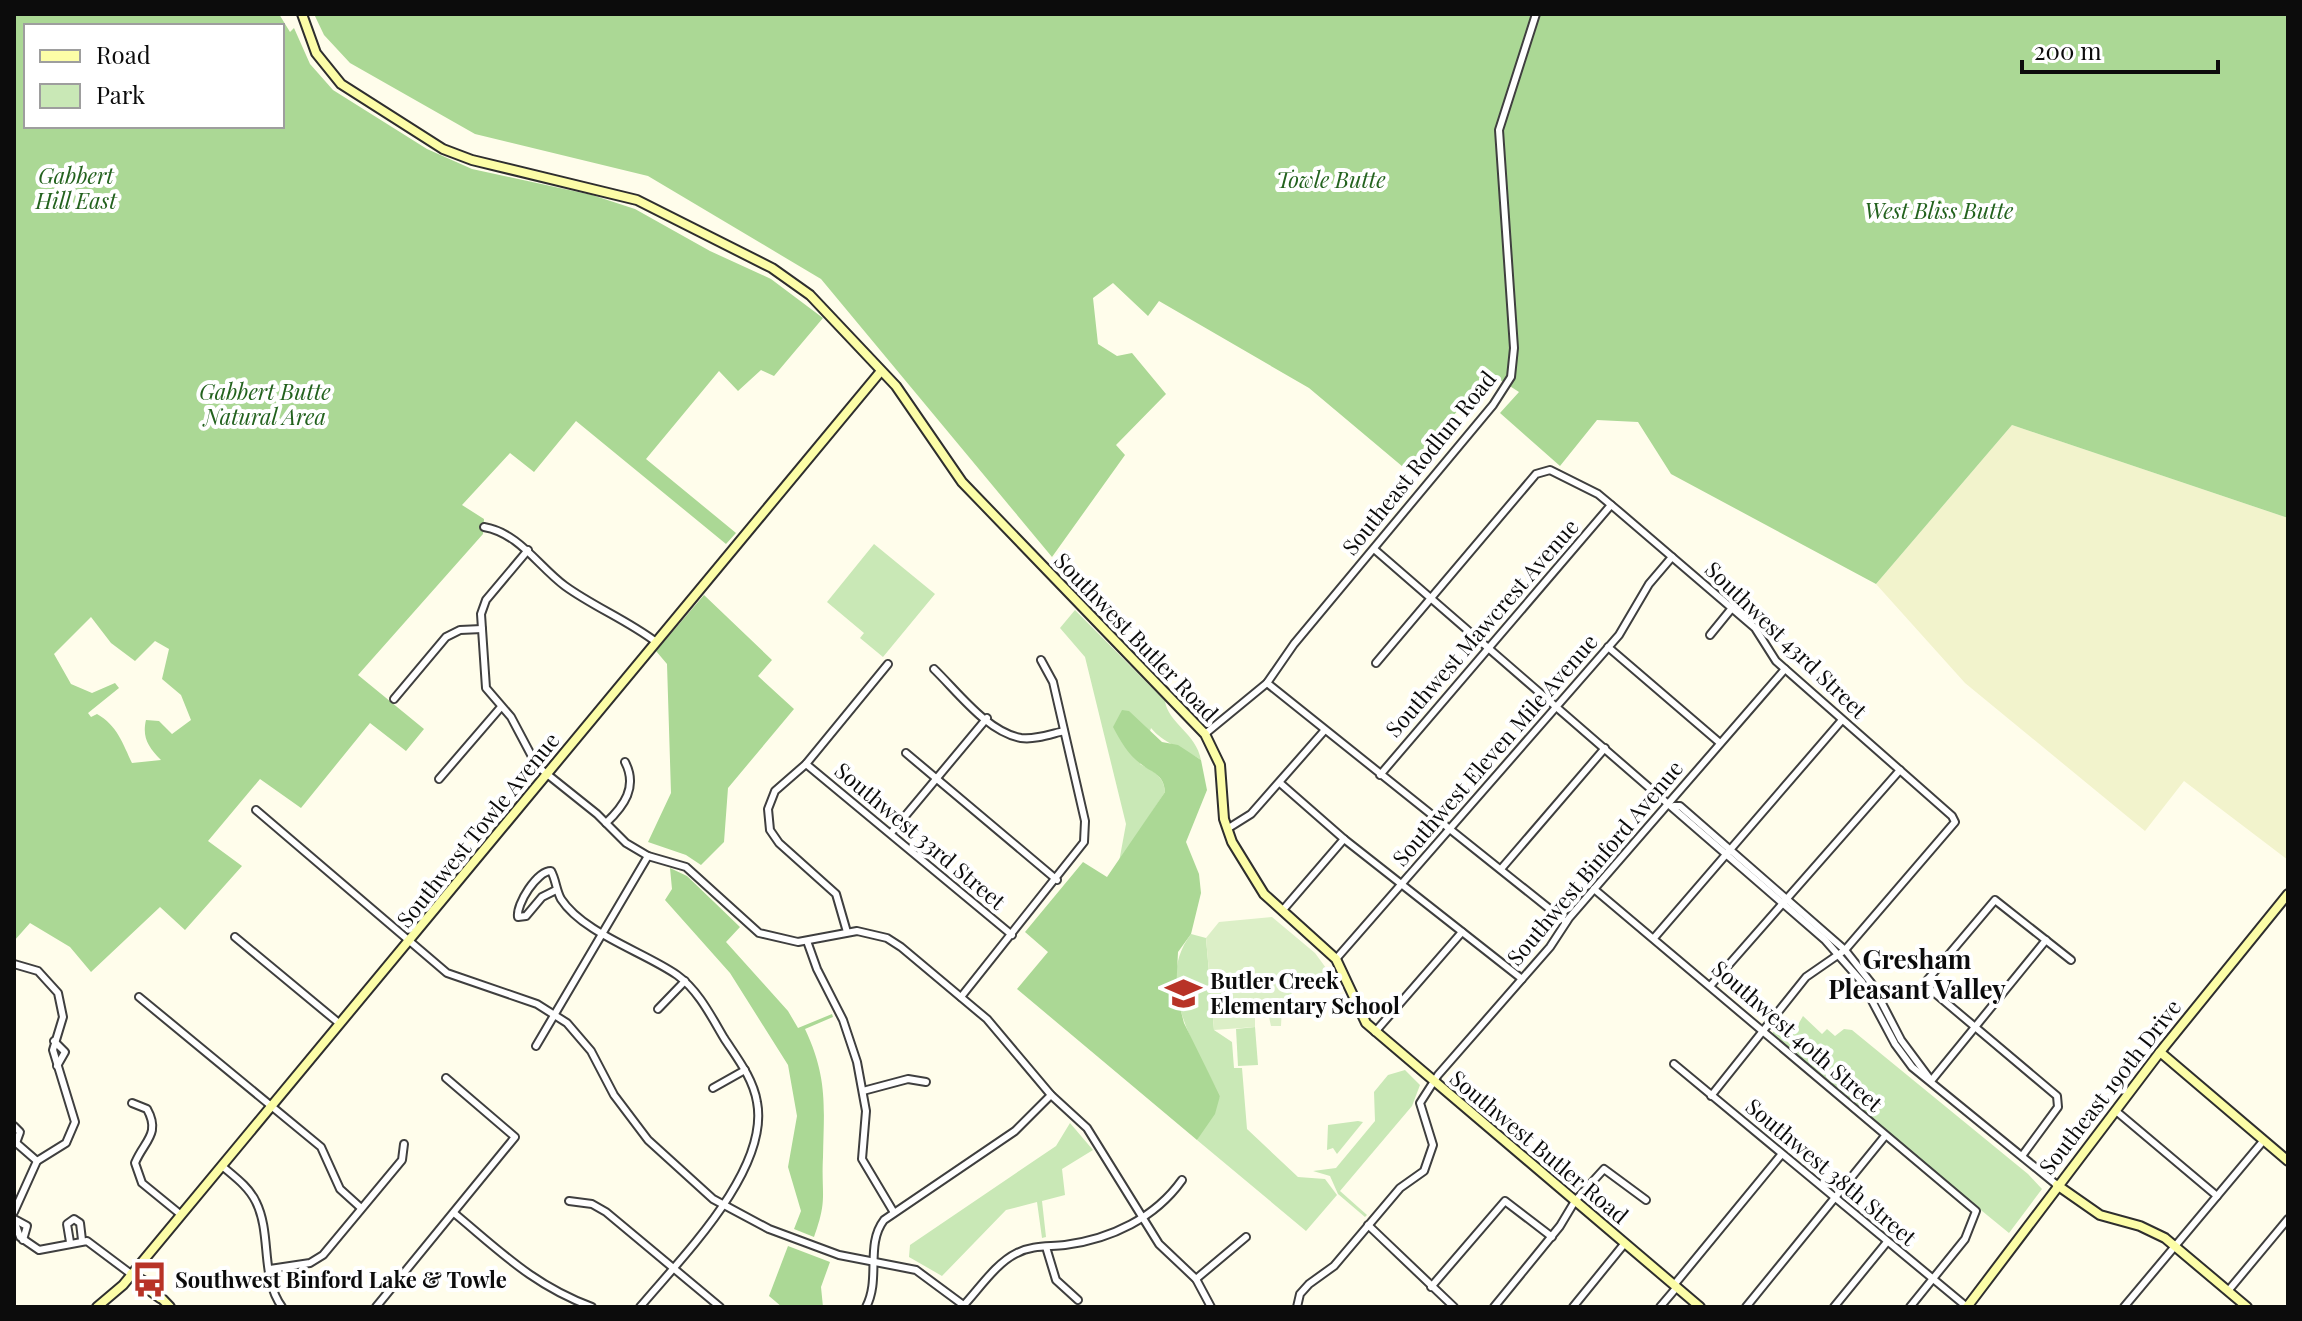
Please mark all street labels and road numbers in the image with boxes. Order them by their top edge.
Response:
street label: Southeast Rodlun Road [1334,364,1502,561]
street label: Southwest Mawcrest Avenue [1378,512,1584,743]
street label: Southwest Butler Road [1048,545,1226,728]
street label: Southwest 43rd Street [1699,554,1875,725]
street label: Southwest Eleven Mile Avenue [1385,627,1604,872]
street label: Southwest Towle Avenue [389,726,565,933]
street label: Southwest Binford Avenue [1499,753,1689,971]
street label: Southwest 33rd Street [829,755,1013,916]
street label: Southwest 40th Street [1706,953,1890,1118]
street label: Southeast 190th Drive [2031,992,2187,1180]
street label: Southwest Butler Road [1444,1063,1635,1230]
street label: Southwest 38th Street [1740,1091,1924,1252]

